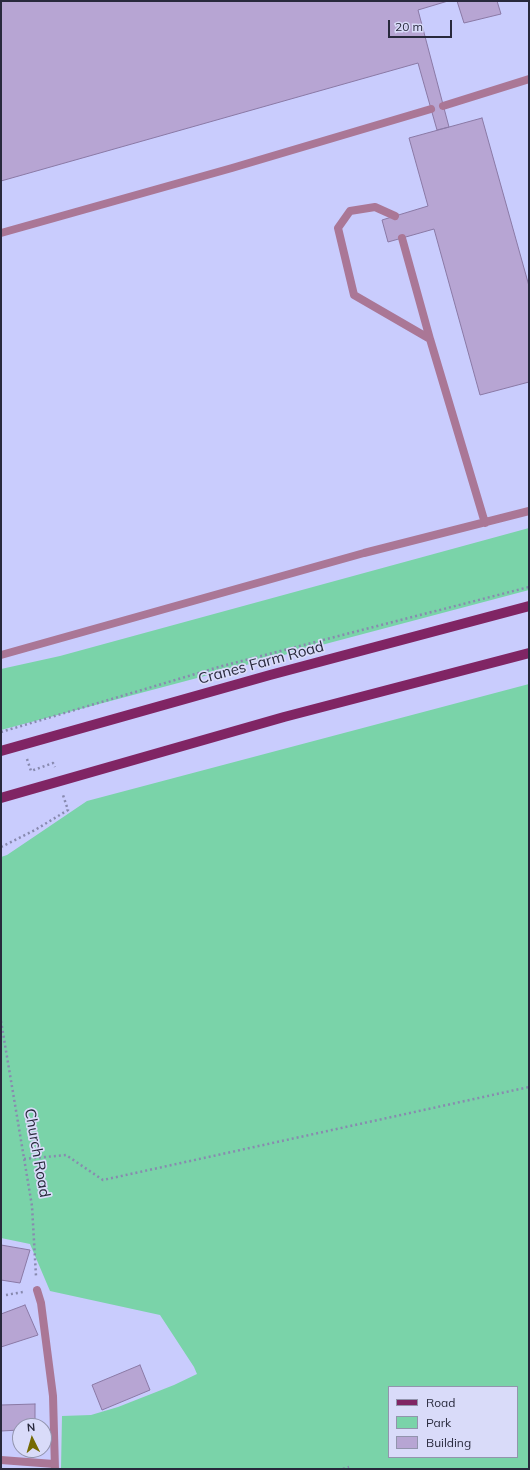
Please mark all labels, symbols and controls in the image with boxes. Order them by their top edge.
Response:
scale bar [390,12,454,38]
text: 20 m [395,19,423,34]
street label: Cranes Farm Road [196,638,326,688]
street label: Church Road [20,1107,54,1199]
legend [388,1386,518,1458]
text: Road [426,1395,455,1410]
text: Park [426,1415,451,1430]
north arrow [12,1418,52,1458]
text: N [26,1420,36,1434]
text: Building [426,1435,471,1450]

